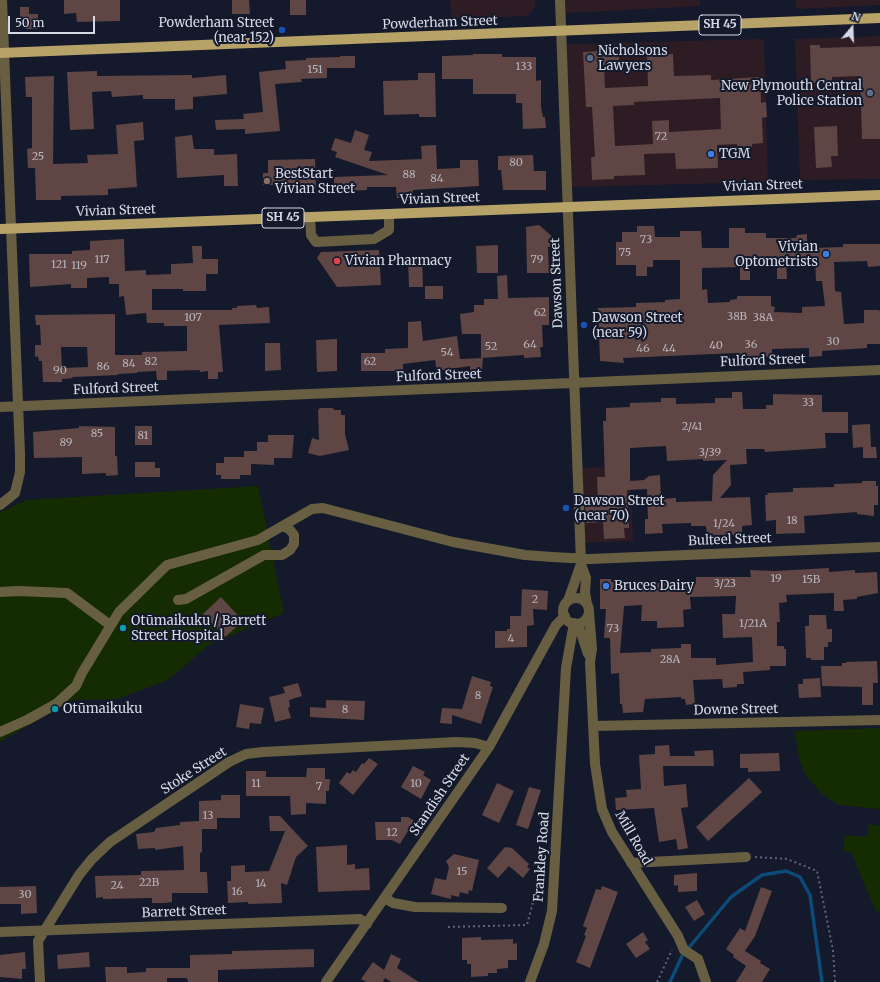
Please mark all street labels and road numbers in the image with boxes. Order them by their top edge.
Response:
street label: Powderham Street [382,13,498,33]
road number: SH 45 [699,15,741,35]
street label: Vivian Street [723,177,803,195]
street label: Vivian Street [400,190,480,208]
street label: Vivian Street [76,202,156,220]
road number: SH 45 [262,208,304,228]
street label: Dawson Street [548,237,566,329]
street label: Fulford Street [720,352,806,370]
street label: Fulford Street [396,367,482,385]
street label: Fulford Street [73,380,159,398]
street label: Bulteel Street [688,531,772,549]
street label: Downe Street [694,701,778,719]
street label: Stoke Street [158,744,230,798]
street label: Standish Street [407,751,473,839]
street label: Mill Road [611,808,655,868]
street label: Frankley Road [531,811,553,903]
street label: Barrett Street [141,903,227,921]

